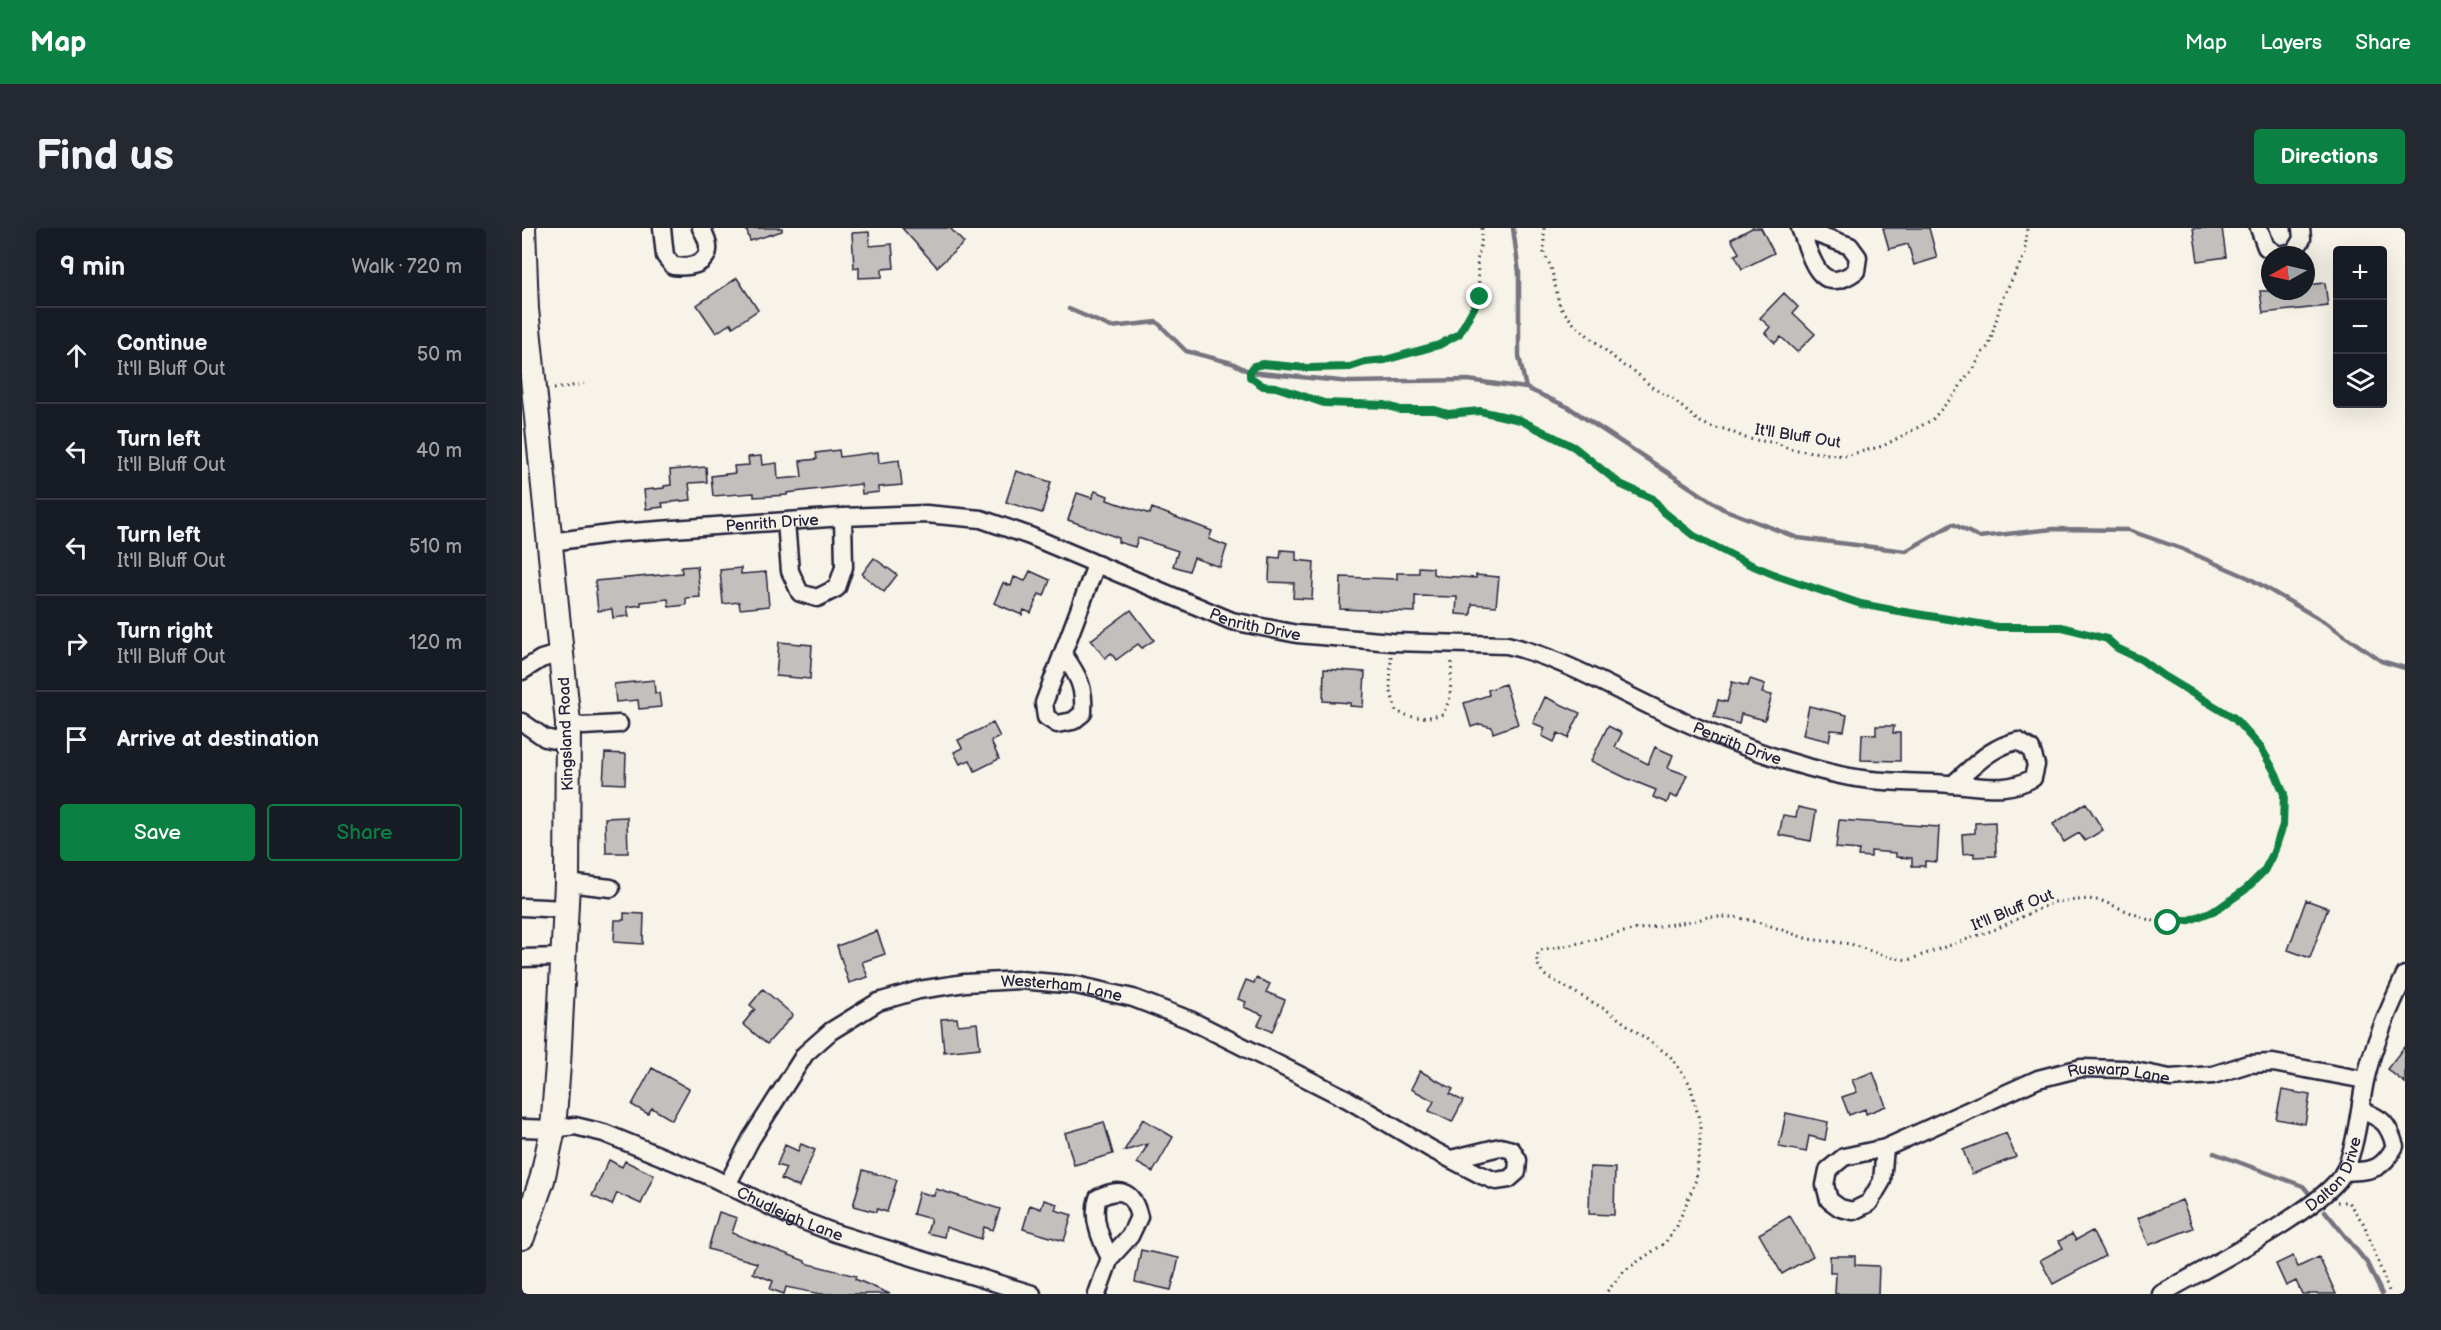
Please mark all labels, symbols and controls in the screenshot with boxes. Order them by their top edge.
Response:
text: Map [30,26,86,59]
text: Map [2185,30,2227,55]
text: Layers [2260,30,2322,55]
text: Share [2355,30,2411,55]
button: Directions [2254,129,2405,184]
text: Find us [36,131,174,182]
north arrow [2261,246,2315,300]
map controls [2333,246,2387,408]
button: + [2333,246,2387,300]
text: 9 min [60,252,125,283]
text: Walk · 720 m [351,255,462,279]
route end [1466,283,1492,309]
button: − [2333,300,2387,354]
text: Continue [117,330,207,357]
icon: ahead [60,339,93,372]
text: 50 m [417,343,462,367]
button: layers [2333,354,2387,408]
text: It'll Bluff Out [117,357,225,381]
street label: It'll Bluff Out [1753,420,1842,453]
text: Turn left [117,426,201,453]
icon: left [60,435,93,468]
text: 40 m [416,439,462,463]
text: It'll Bluff Out [117,453,225,477]
street label: Penrith Drive [725,511,820,536]
text: Turn left [117,522,201,549]
icon: left [60,531,93,564]
text: 510 m [409,535,462,559]
text: It'll Bluff Out [117,549,225,573]
street label: Penrith Drive [1206,605,1303,646]
text: Turn right [117,618,213,645]
icon: right [60,627,93,660]
text: 120 m [409,631,462,655]
text: It'll Bluff Out [117,645,225,669]
street label: Kingsland Road [555,677,578,791]
street label: Penrith Drive [1690,719,1784,770]
icon: arrive [60,723,93,756]
text: Arrive at destination [117,726,319,753]
button: Save [60,804,255,861]
button: Share [267,804,462,861]
street label: It'll Bluff Out [1969,885,2056,935]
route start [2154,909,2180,935]
street label: Westerham Lane [1000,972,1124,1006]
street label: Ruswarp Lane [2066,1060,2172,1089]
street label: Dalton Drive [2302,1135,2366,1216]
street label: Chudleigh Lane [733,1183,845,1246]

